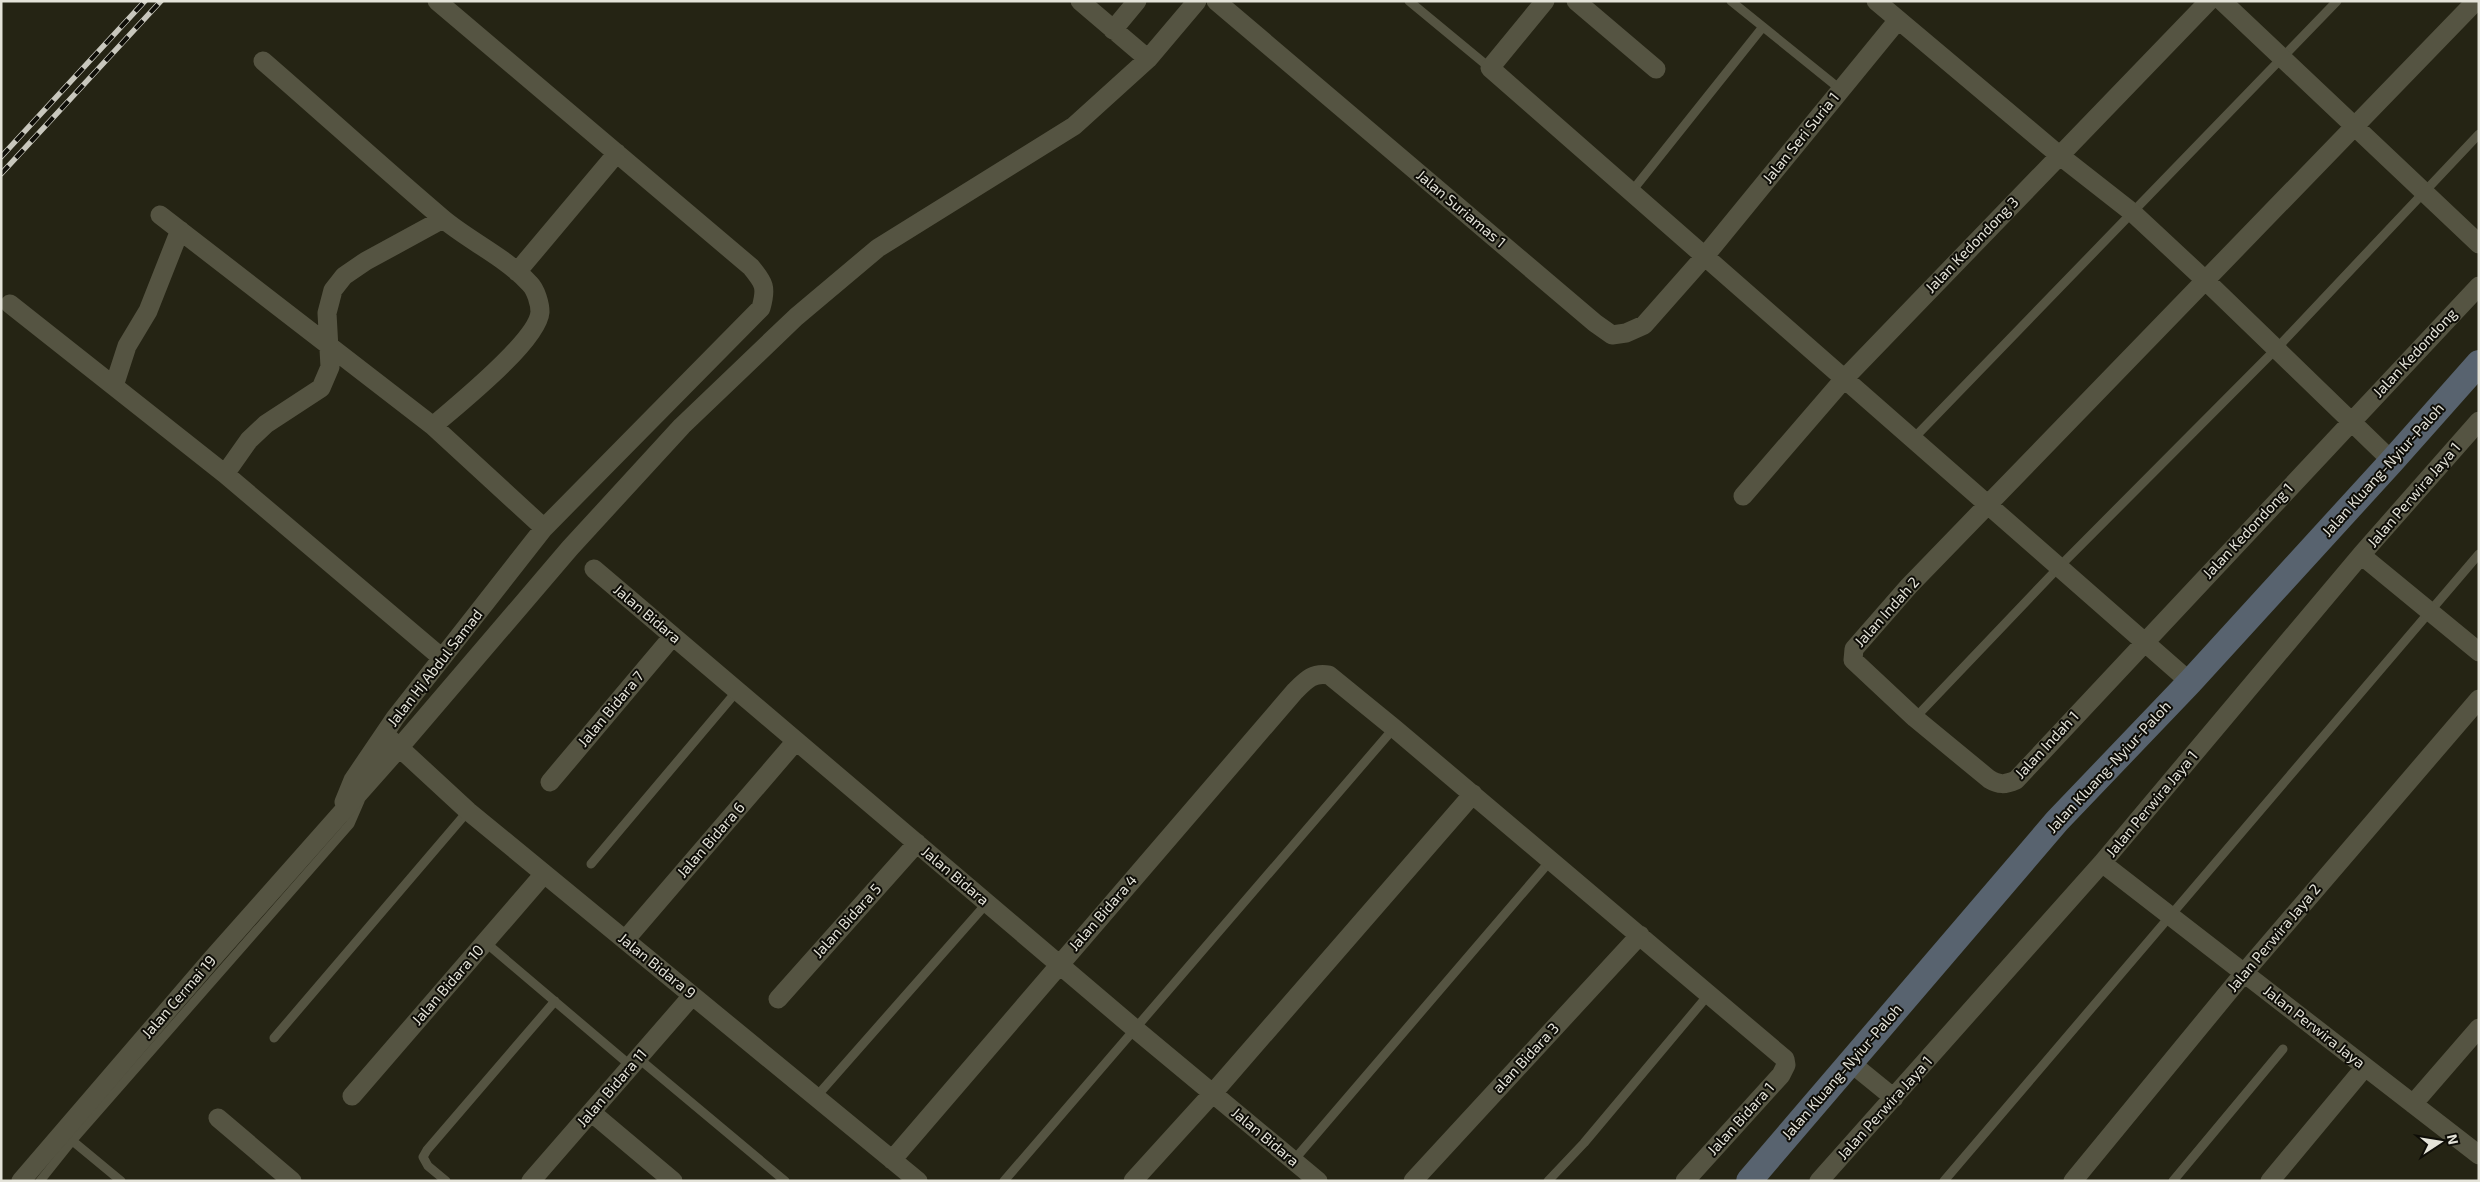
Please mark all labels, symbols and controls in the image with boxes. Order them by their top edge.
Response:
street label: Jalan Seri Suria 1 [1758,88,1842,187]
street label: Jalan Suriamas 1 [1413,166,1510,251]
street label: Jalan Kedondong 3 [1921,193,2022,296]
street label: Jalan Kedondong [2369,304,2460,400]
street label: Jalan Kluang-Nyiur-Paloh [2317,399,2447,540]
street label: Jalan Perwira Jaya 1 [2363,438,2464,550]
street label: Jalan Kedondong 1 [2198,479,2296,582]
street label: Jalan Indah 2 [1850,573,1922,650]
street label: Jalan Bidara [610,580,685,647]
street label: Jalan Hj Abdul Samad [383,605,486,730]
street label: Jalan Bidara 7 [573,667,647,750]
street label: Jalan Kluang-Nyiur-Paloh [2042,697,2174,836]
street label: Jalan Indah 1 [2010,707,2082,782]
street label: Jalan Perwira Jaya 1 [2102,747,2201,860]
street label: Jalan Bidara 6 [673,798,748,881]
street label: Jalan Bidara [918,842,993,909]
street label: Jalan Bidara 4 [1064,871,1140,954]
street label: Jalan Bidara 5 [808,880,884,961]
street label: Jalan Perwira Jaya 2 [2223,880,2324,995]
street label: Jalan Bidara 9 [615,929,700,1002]
street label: Jalan Bidara 10 [407,940,487,1028]
street label: Jalan Cermai 19 [137,951,219,1041]
street label: Jalan Perwira Jaya [2260,981,2369,1071]
street label: Jalan Kluang-Nyiur-Paloh [1778,1000,1905,1143]
street label: alan Bidara 3 [1488,1019,1562,1096]
street label: Jalan Bidara 11 [572,1045,650,1130]
street label: Jalan Perwira Jaya 1 [1833,1052,1935,1163]
street label: Jalan Bidara 1 [1703,1078,1778,1158]
street label: Jalan Bidara [1228,1103,1303,1170]
north arrow [2415,1117,2465,1167]
text: N [2444,1132,2463,1146]

